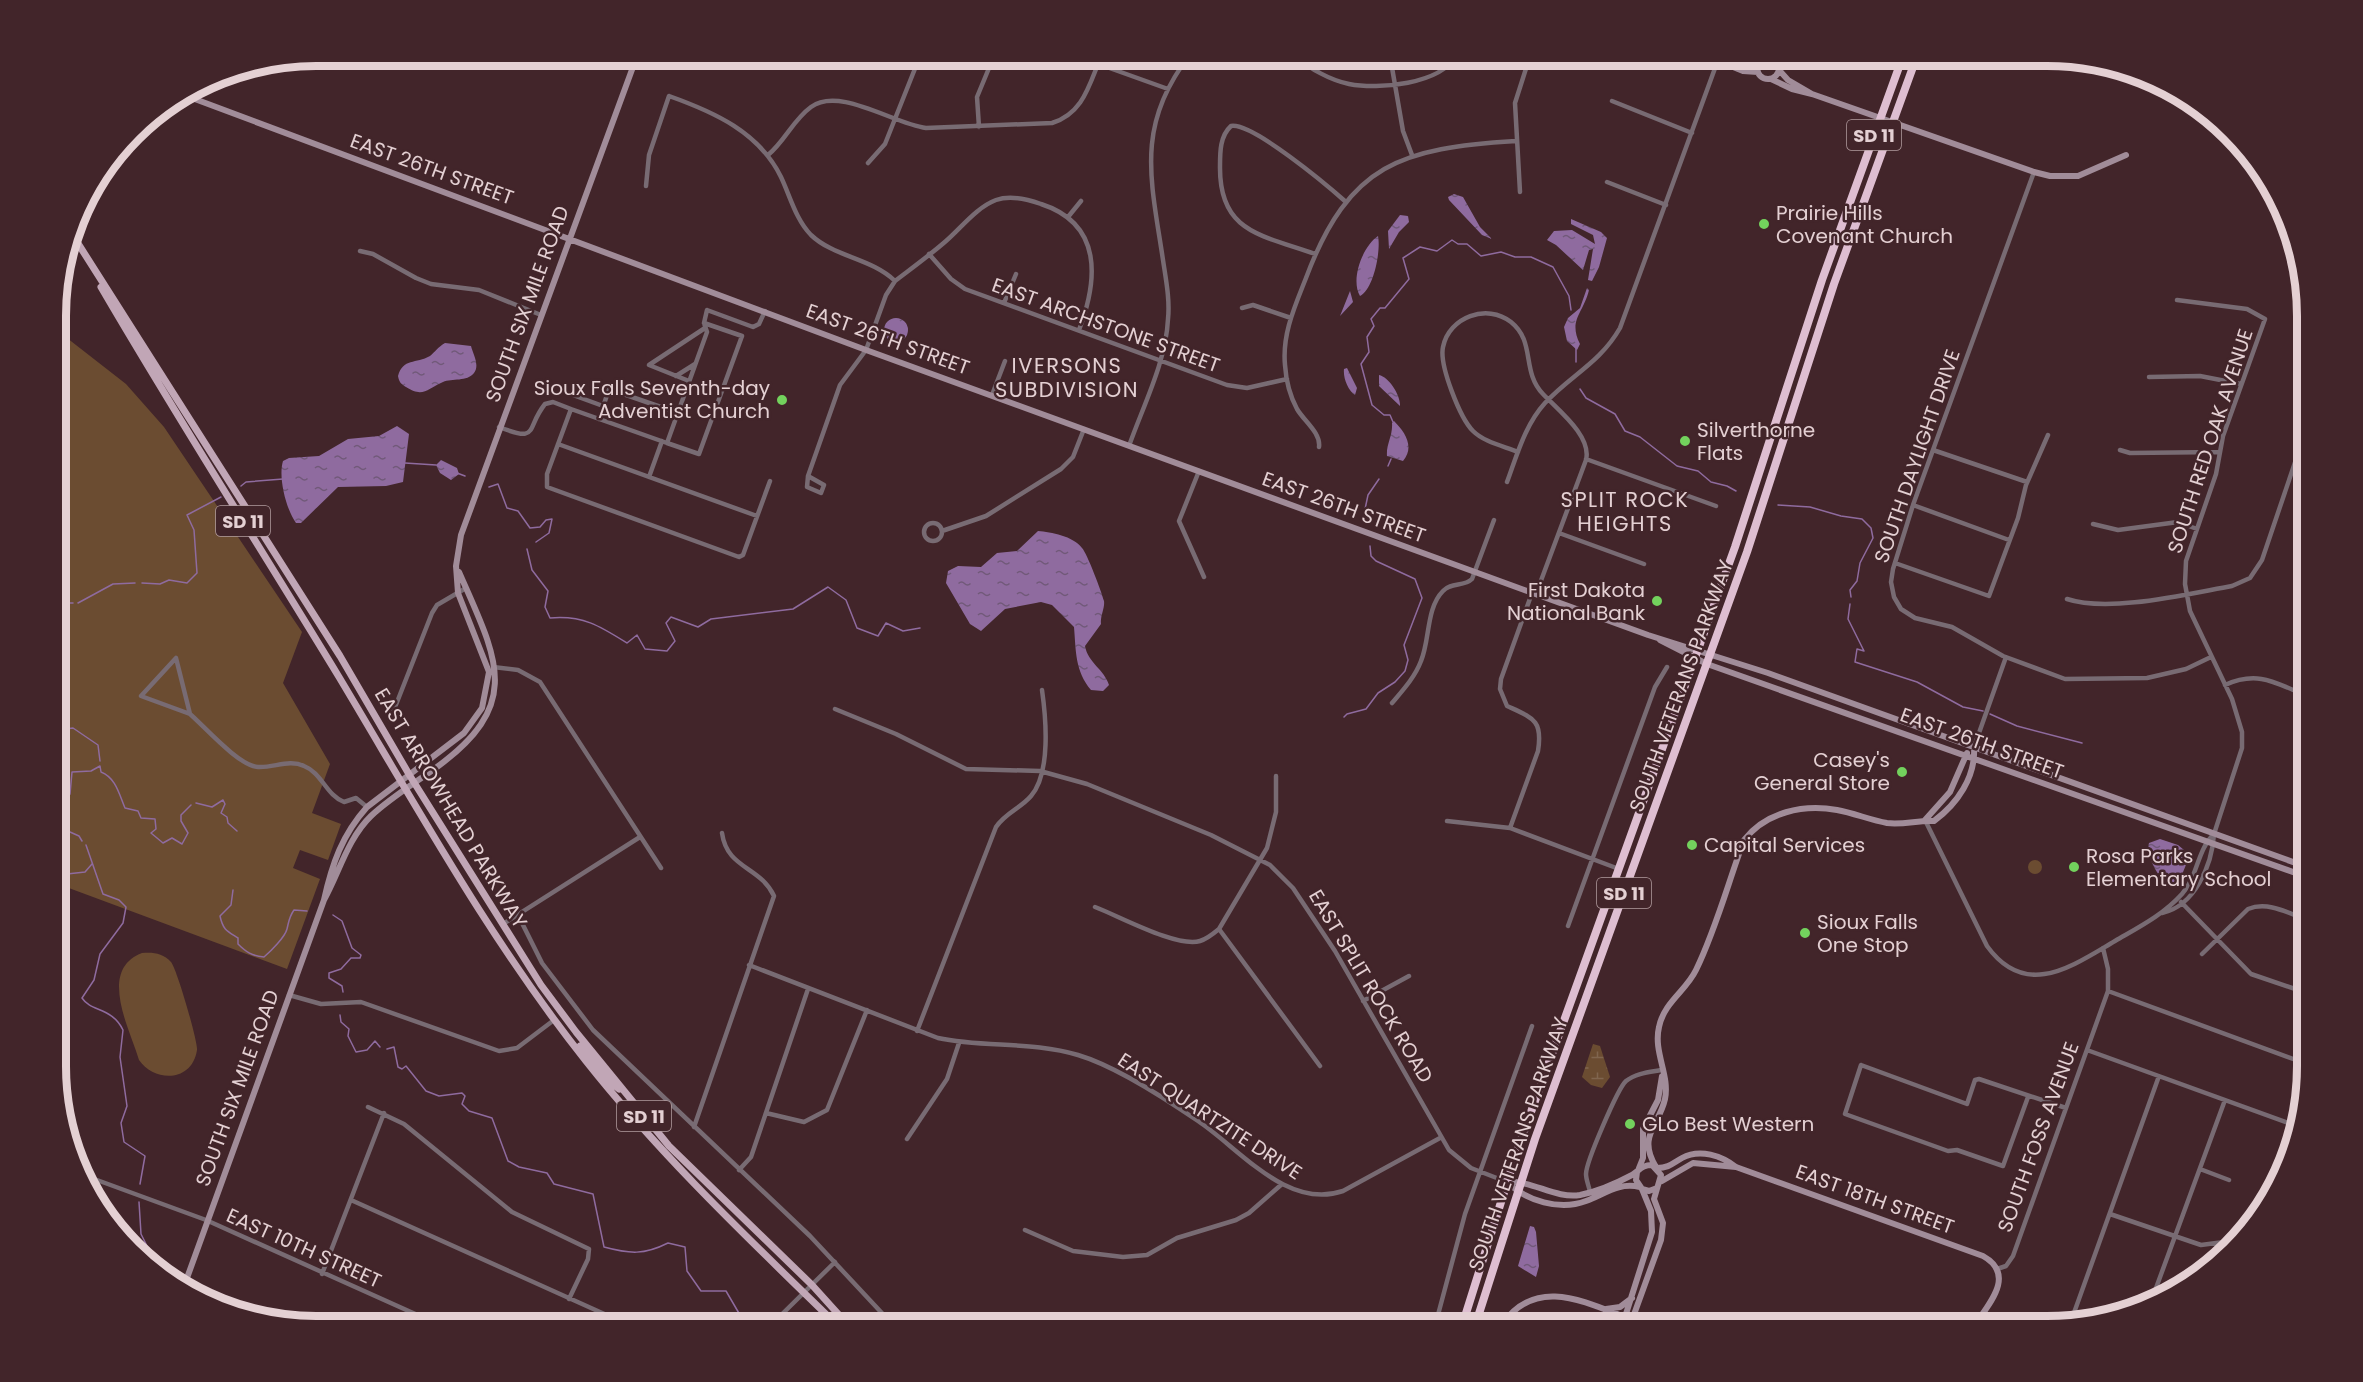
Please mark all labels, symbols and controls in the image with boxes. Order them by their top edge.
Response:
road number: SD 11 [1847,120,1901,150]
street label: EAST 26TH STREET [346,126,518,212]
place label: Prairie Hills Covenant Church [1776,199,1953,250]
street label: SOUTH SIX MILE ROAD [478,202,576,406]
marker: Prairie Hills Covenant Church [1757,217,1771,231]
street label: EAST ARCHSTONE STREET [988,271,1224,379]
street label: EAST 26TH STREET [802,296,974,382]
street label: SOUTH RED OAK AVENUE [2160,325,2260,557]
street label: SOUTH DAYLIGHT DRIVE [1867,345,1967,567]
district label: IVERSONS SUBDIVISION [995,351,1139,404]
place label: Sioux Falls Seventh-day Adventist Church [534,374,770,425]
marker: Sioux Falls Seventh-day Adventist Church [775,393,789,407]
place label: Silverthorne Flats [1697,416,1815,467]
marker: Silverthorne Flats [1678,434,1692,448]
street label: EAST 26TH STREET [1258,464,1430,550]
district label: SPLIT ROCK HEIGHTS [1561,485,1689,538]
road number: SD 11 [216,506,270,536]
street label: SOUTH VETERANS PARKWAY [1622,556,1740,816]
place label: First Dakota National Bank [1507,576,1646,627]
marker: First Dakota National Bank [1650,594,1664,608]
street label: EAST ARROWHEAD PARKWAY [368,683,534,934]
street label: EAST 26TH STREET [1896,700,2068,786]
place label: Casey's General Store [1754,746,1890,797]
marker: Casey's General Store [1895,765,1909,779]
place label: Capital Services [1704,831,1865,859]
marker: Capital Services [1685,838,1699,852]
place label: Rosa Parks Elementary School [2086,842,2271,893]
marker: Rosa Parks Elementary School [2067,860,2081,874]
road number: SD 11 [1597,878,1651,908]
street label: EAST SPLIT ROCK ROAD [1302,884,1440,1088]
place label: Sioux Falls One Stop [1817,908,1918,959]
marker: Sioux Falls One Stop [1798,926,1812,940]
street label: SOUTH SIX MILE ROAD [188,986,286,1190]
street label: SOUTH VETERANS PARKWAY [1461,1013,1575,1275]
street label: SOUTH FOSS AVENUE [1991,1038,2085,1236]
street label: EAST QUARTZITE DRIVE [1112,1046,1308,1186]
road number: SD 11 [617,1101,671,1131]
place label: GLo Best Western [1642,1110,1814,1138]
marker: GLo Best Western [1623,1117,1637,1131]
street label: EAST 18TH STREET [1792,1157,1958,1241]
street label: EAST 10TH STREET [222,1201,386,1295]

